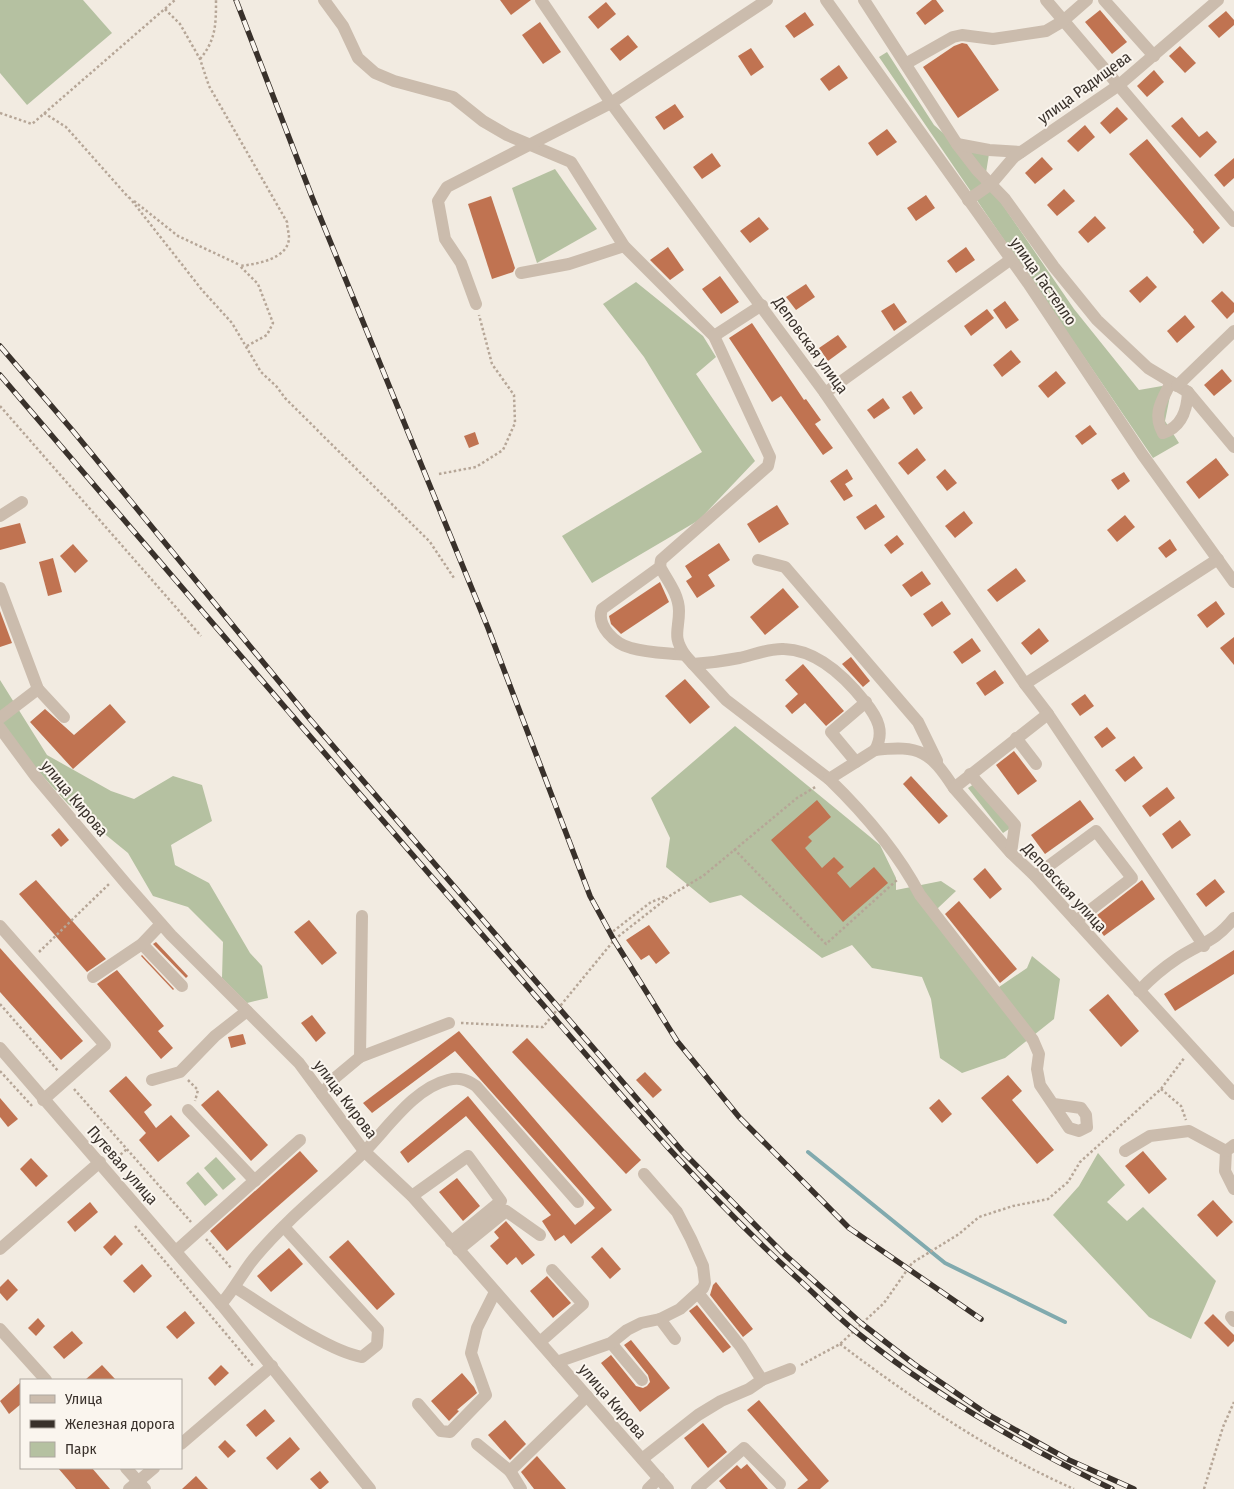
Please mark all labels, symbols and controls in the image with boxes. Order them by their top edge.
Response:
street label: улица Радищева [1034,47,1135,128]
street label: улица Гастелло [1006,234,1081,329]
street label: Деповская улица [768,292,852,398]
street label: улица Кирова [37,756,112,840]
street label: Деповская улица [1018,838,1111,936]
street label: улица Кирова [310,1056,381,1143]
street label: Путевая улица [83,1122,162,1209]
street label: улица Кирова [575,1360,651,1443]
legend [20,1379,182,1469]
text: Улица [64,1390,103,1408]
text: Железная дорога [65,1415,175,1433]
text: Парк [65,1440,96,1458]

